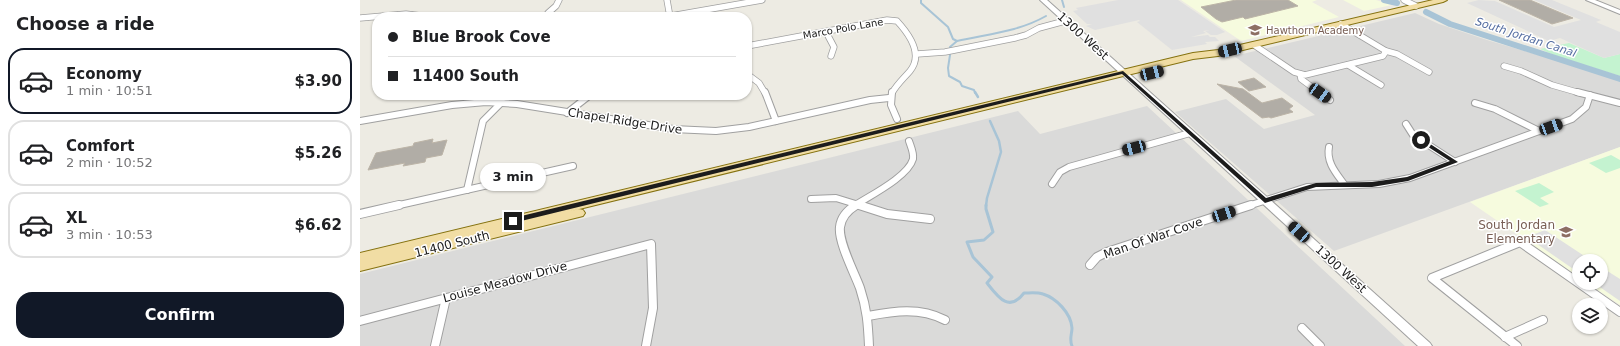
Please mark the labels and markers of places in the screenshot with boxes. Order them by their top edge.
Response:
school or university icon: Hawthorn Academy [1247,22,1263,38]
place label: Hawthorn Academy [1266,25,1364,36]
place label: South Jordan Elementary [1478,218,1555,246]
school or university icon: South Jordan Elementary [1558,224,1574,240]

